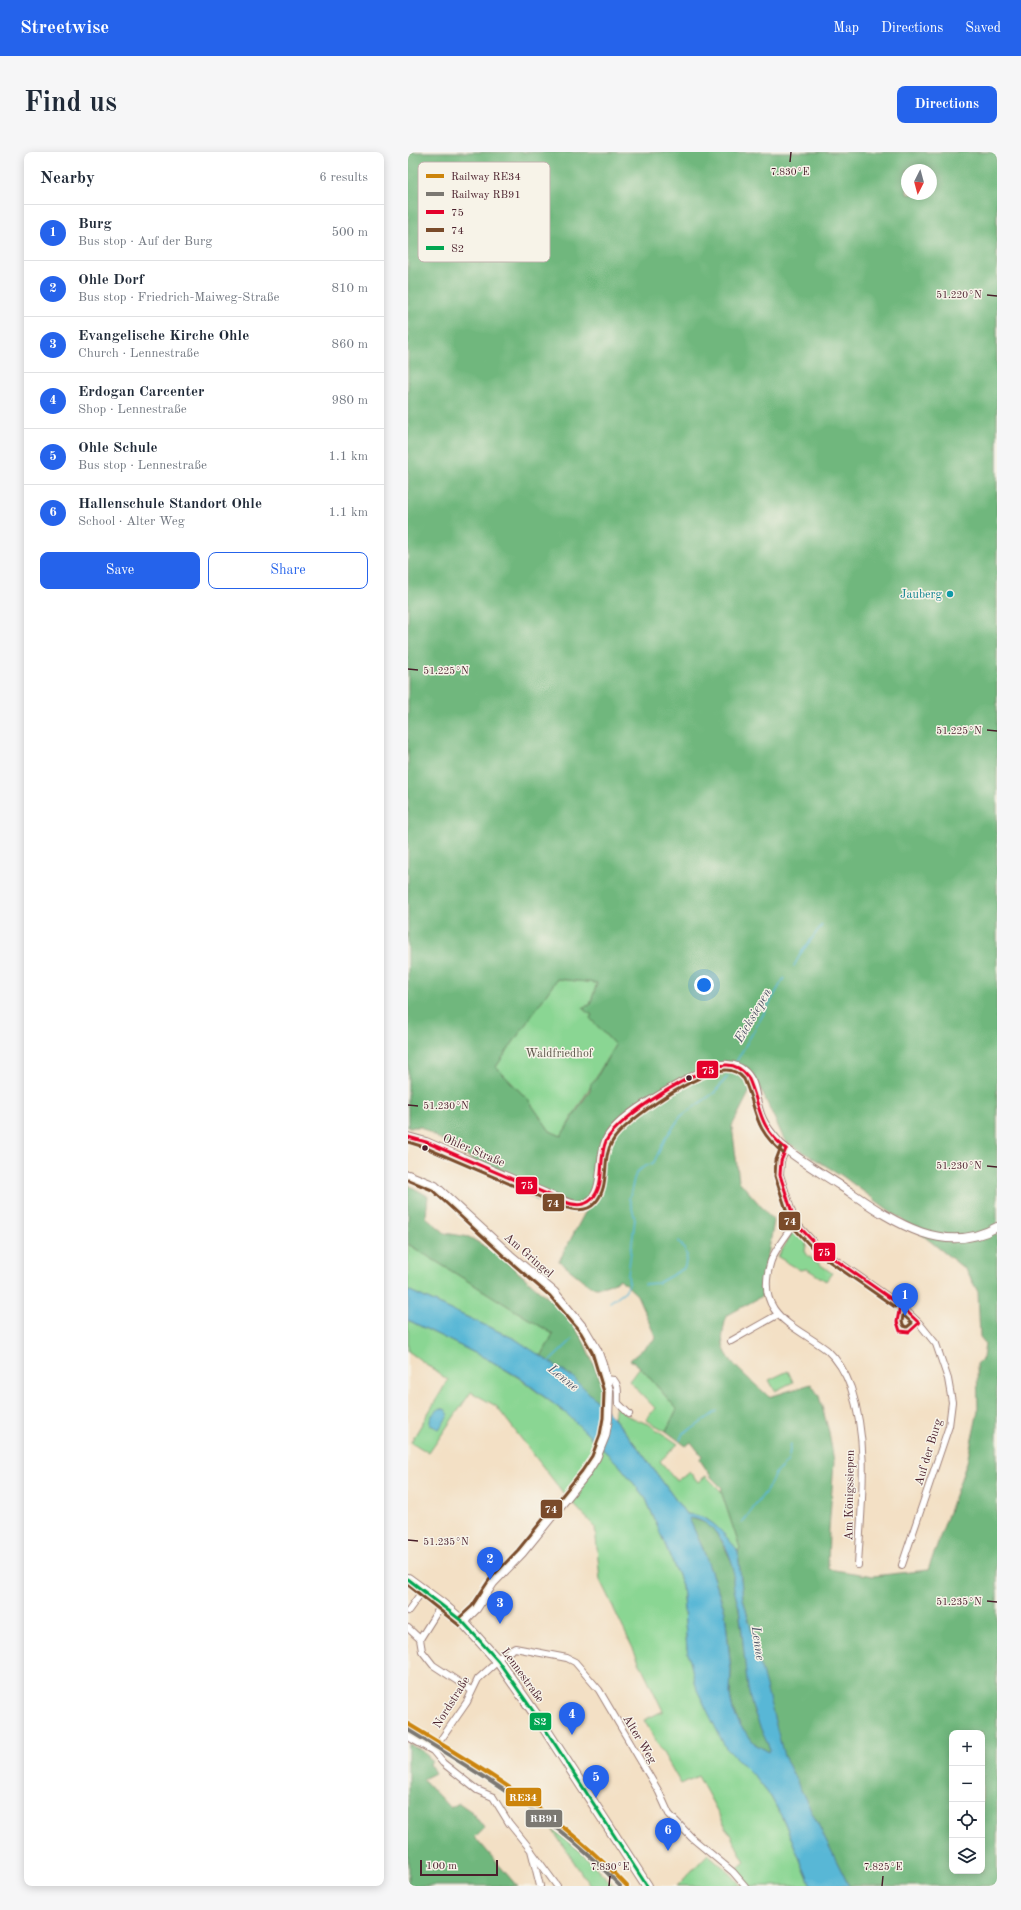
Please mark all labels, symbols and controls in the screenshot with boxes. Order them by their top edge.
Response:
text: Streetwise [20,19,109,38]
text: Map [833,21,859,35]
text: Directions [881,21,943,35]
text: Saved [965,21,1001,35]
button: Directions [897,86,997,123]
text: Find us [24,90,117,118]
legend [418,162,550,262]
north arrow [901,164,937,200]
text: 7.830°E [771,167,809,177]
text: Nearby [40,170,95,187]
text: 6 results [319,171,368,184]
text: Railway RE34 [451,172,521,183]
text: Railway RB91 [451,190,521,201]
text: 75 [451,208,464,219]
text: Burg [78,217,112,232]
text: 1 [49,226,57,239]
text: 500 m [331,226,368,239]
text: 74 [451,226,464,237]
text: Bus stop · Auf der Burg [78,235,212,248]
text: S2 [451,244,464,255]
text: Ohle Dorf [78,273,144,288]
text: 2 [49,282,57,295]
text: 810 m [331,282,368,295]
text: 51.220°N [936,290,982,300]
text: Bus stop · Friedrich-Maiweg-Straße [78,291,280,304]
text: Evangelische Kirche Ohle [78,329,249,344]
text: 3 [49,338,57,351]
text: 860 m [331,338,368,351]
text: Church · Lennestraße [78,347,199,360]
text: Erdogan Carcenter [78,385,204,400]
text: 4 [49,394,57,407]
text: 980 m [331,394,368,407]
text: Shop · Lennestraße [78,403,187,416]
text: Ohle Schule [78,441,158,456]
text: 5 [49,450,57,463]
text: 1.1 km [329,450,368,463]
text: Bus stop · Lennestraße [78,459,207,472]
text: Hallenschule Standort Ohle [78,497,262,512]
text: 6 [49,506,57,519]
text: 1.1 km [329,506,368,519]
text: School · Alter Weg [78,515,185,528]
button: Save [40,552,200,589]
button: Share [208,552,368,589]
place label: Jauberg [900,589,943,601]
marker: Jauberg [945,589,955,599]
text: 51.225°N [423,666,469,676]
text: 51.225°N [936,726,982,736]
your location [694,975,714,995]
water label: Eicksiepen [732,986,774,1046]
park label: Waldfriedhof [525,1048,594,1060]
line badge: 75 [696,1060,719,1079]
text: 75 [702,1066,714,1077]
unlabelled marker [684,1073,694,1083]
text: 51.230°N [423,1101,469,1111]
street label: Ohler Straße [441,1132,507,1170]
unlabelled marker [420,1143,430,1153]
text: 51.230°N [936,1161,982,1171]
line badge: 75 [515,1176,538,1195]
text: 75 [521,1181,533,1192]
line badge: 74 [542,1193,565,1212]
text: 74 [547,1199,559,1210]
line badge: 74 [778,1211,801,1231]
text: 74 [784,1217,796,1228]
street label: Am Gringel [502,1231,555,1280]
line badge: 75 [813,1242,836,1262]
text: 75 [818,1248,830,1259]
pin: 1 [892,1283,918,1316]
water label: Lenne [545,1362,581,1394]
street label: Auf der Burg [913,1417,945,1487]
street label: Am Königssiepen [843,1449,857,1540]
line badge: 74 [540,1499,563,1519]
text: 74 [545,1505,557,1516]
text: 51.235°N [423,1537,469,1547]
pin: 2 [477,1547,503,1580]
pin: 3 [487,1591,513,1624]
text: 51.235°N [936,1597,982,1607]
water label: Lenne [749,1624,766,1661]
street label: Lennestraße [498,1646,546,1705]
street label: Nordstraße [431,1674,473,1731]
pin: 4 [559,1702,585,1735]
line badge: S2 [529,1712,552,1731]
street label: Alter Weg [620,1713,658,1766]
text: S2 [533,1717,547,1728]
map controls [949,1730,985,1874]
button: + [949,1730,985,1766]
pin: 5 [583,1765,609,1798]
button: − [949,1766,985,1802]
line badge: RE34 [505,1787,542,1807]
text: RE34 [509,1793,537,1804]
button: locate [949,1802,985,1838]
line badge: RB91 [525,1809,563,1828]
text: RB91 [530,1814,558,1825]
pin: 6 [655,1818,681,1851]
button: layers [949,1838,985,1874]
scale bar [420,1858,498,1877]
text: 100 m [426,1861,457,1872]
text: 7.830°E [591,1862,629,1872]
text: 7.825°E [864,1862,902,1872]

